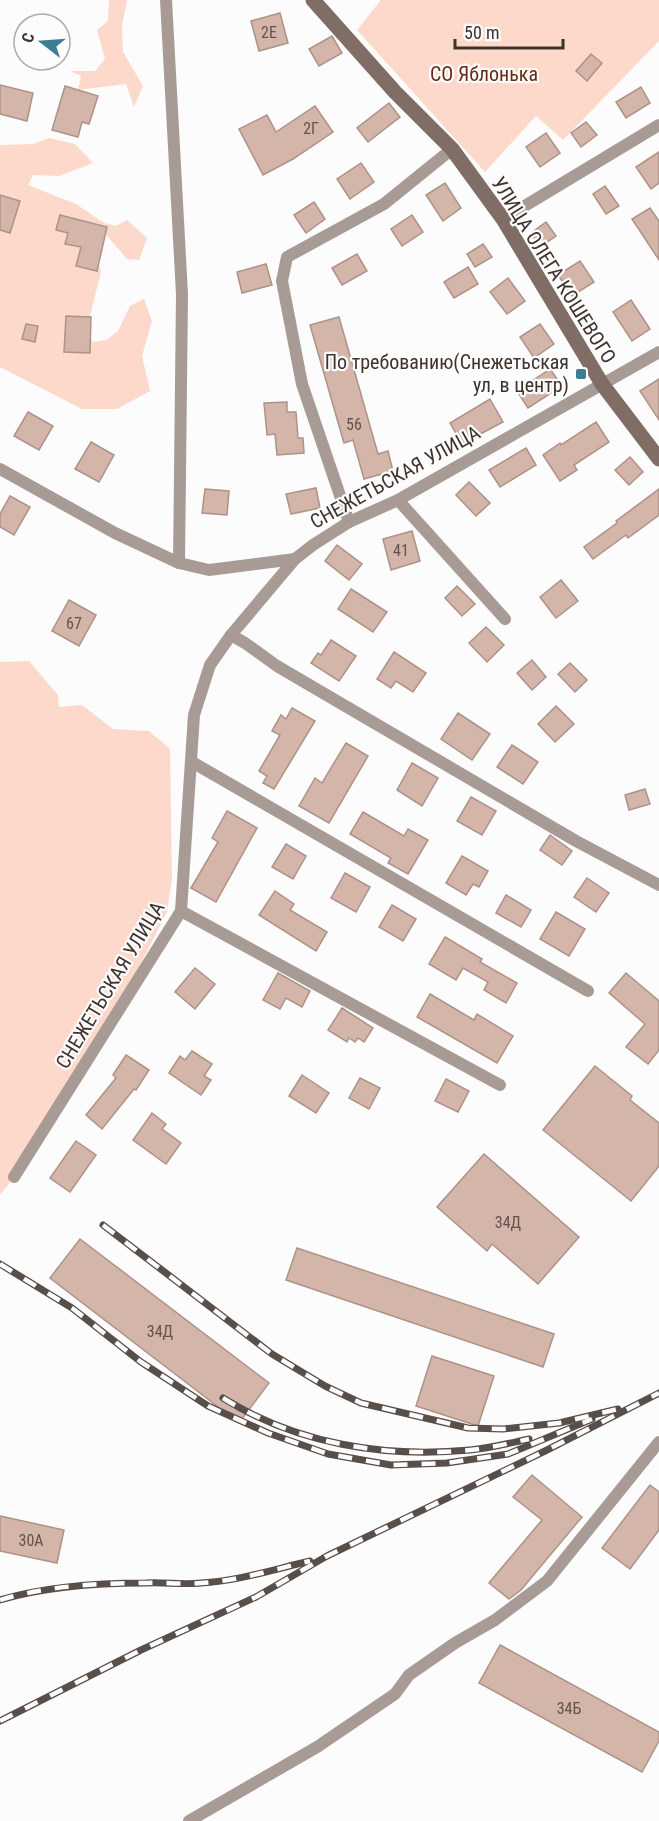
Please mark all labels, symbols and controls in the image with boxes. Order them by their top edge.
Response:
north arrow [12,12,72,72]
scale bar [455,12,563,50]
text: 50 m [464,22,499,43]
house number: 2Е [261,23,277,42]
text: С [18,31,39,45]
park label: СО Яблонька [430,62,538,86]
house number: 2Г [303,119,319,138]
street label: УЛИЦА ОЛЕГА КОШЕВОГО [487,172,621,368]
place label: По требованию(Снежетьская ул, в центр) [325,350,569,397]
marker: По требованию(Снежетьская ул, в центр) [574,367,588,381]
house number: 56 [346,415,362,434]
street label: СНЕЖЕТЬСКАЯ УЛИЦА [306,420,485,534]
house number: 41 [393,541,409,560]
house number: 67 [66,614,82,633]
street label: СНЕЖЕТЬСКАЯ УЛИЦА [51,897,170,1073]
house number: 34Д [495,1213,522,1232]
house number: 34Д [147,1322,174,1341]
house number: 30А [18,1531,44,1550]
house number: 34Б [557,1699,582,1718]

